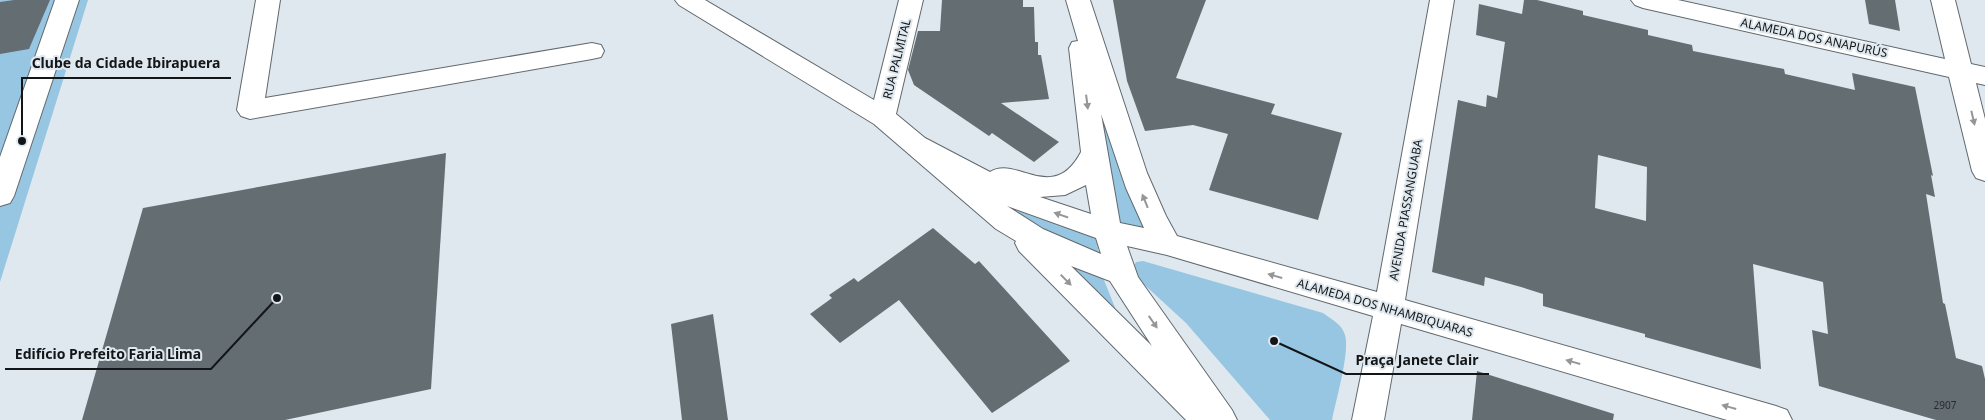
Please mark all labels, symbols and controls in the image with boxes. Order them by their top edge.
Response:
street label: ALAMEDA DOS ANAPURÚS [1739,14,1889,61]
street label: RUA PALMITAL [878,17,915,101]
callout: Clube da Cidade Ibirapuera [22,49,231,78]
text: Clube da Cidade Ibirapuera [32,53,220,72]
one-way arrow [1083,95,1091,111]
one-way arrow [1969,110,1977,125]
street label: AVENIDA PIASSANGUABA [1385,138,1426,282]
one-way arrow [1141,193,1149,208]
one-way arrow [1053,211,1068,219]
one-way arrow [1268,271,1283,279]
one-way arrow [1060,274,1072,286]
street label: ALAMEDA DOS NHAMBIQUARAS [1295,274,1475,341]
one-way arrow [1148,315,1158,329]
callout: Edifício Prefeito Faria Lima [5,340,211,369]
text: Edifício Prefeito Faria Lima [15,344,201,363]
callout: Praça Janete Clair [1346,345,1489,374]
text: Praça Janete Clair [1356,350,1479,369]
one-way arrow [1565,358,1580,366]
house number: 2907 [1934,398,1957,412]
one-way arrow [1721,402,1736,410]

